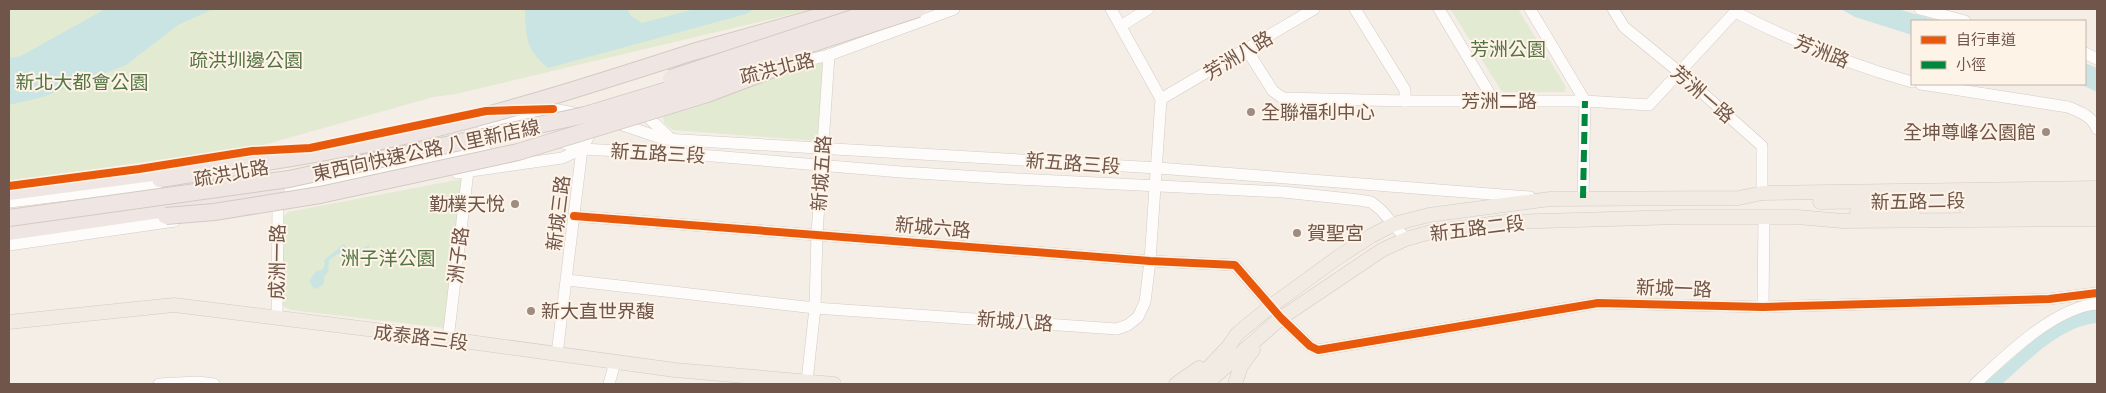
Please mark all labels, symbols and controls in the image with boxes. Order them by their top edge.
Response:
legend [1911,20,2086,85]
street label: 芳洲八路 [1200,26,1277,86]
street label: 芳洲路 [1791,30,1853,74]
text: 自行車道 [1956,31,2016,49]
park label: 芳洲公園 [1470,38,1546,62]
street label: 疏洪北路 [737,48,817,90]
park label: 疏洪圳邊公園 [189,49,303,73]
text: 小徑 [1956,56,1986,74]
street label: 芳洲一路 [1666,61,1739,129]
park label: 新北大都會公園 [15,71,149,95]
street label: 芳洲二路 [1461,90,1537,114]
place label: 全聯福利中心 [1261,101,1375,125]
marker: 全聯福利中心 [1245,106,1257,118]
street label: 東西向快速公路 八里新店線 [310,115,542,187]
place label: 全坤尊峰公園館 [1903,121,2036,145]
marker: 全坤尊峰公園館 [2040,126,2052,138]
street label: 新城五路 [807,134,837,212]
street label: 新五路三段 [610,140,706,168]
street label: 新五路三段 [1025,149,1121,179]
street label: 疏洪北路 [192,156,271,192]
street label: 新城三路 [542,174,576,252]
street label: 新五路二段 [1870,189,1966,215]
place label: 勤樸天悅 [429,193,505,217]
marker: 勤樸天悅 [509,198,521,210]
street label: 新五路二段 [1429,211,1526,247]
street label: 新城六路 [894,213,972,243]
place label: 賀聖宮 [1307,222,1364,246]
street label: 成洲一路 [265,224,291,300]
street label: 洲子路 [444,225,474,285]
marker: 賀聖宮 [1291,227,1303,239]
park label: 洲子洋公園 [340,247,436,271]
street label: 新城一路 [1636,276,1712,302]
place label: 新大直世界馥 [541,300,655,324]
marker: 新大直世界馥 [525,305,537,317]
street label: 新城八路 [976,307,1054,337]
street label: 成泰路三段 [372,320,469,356]

